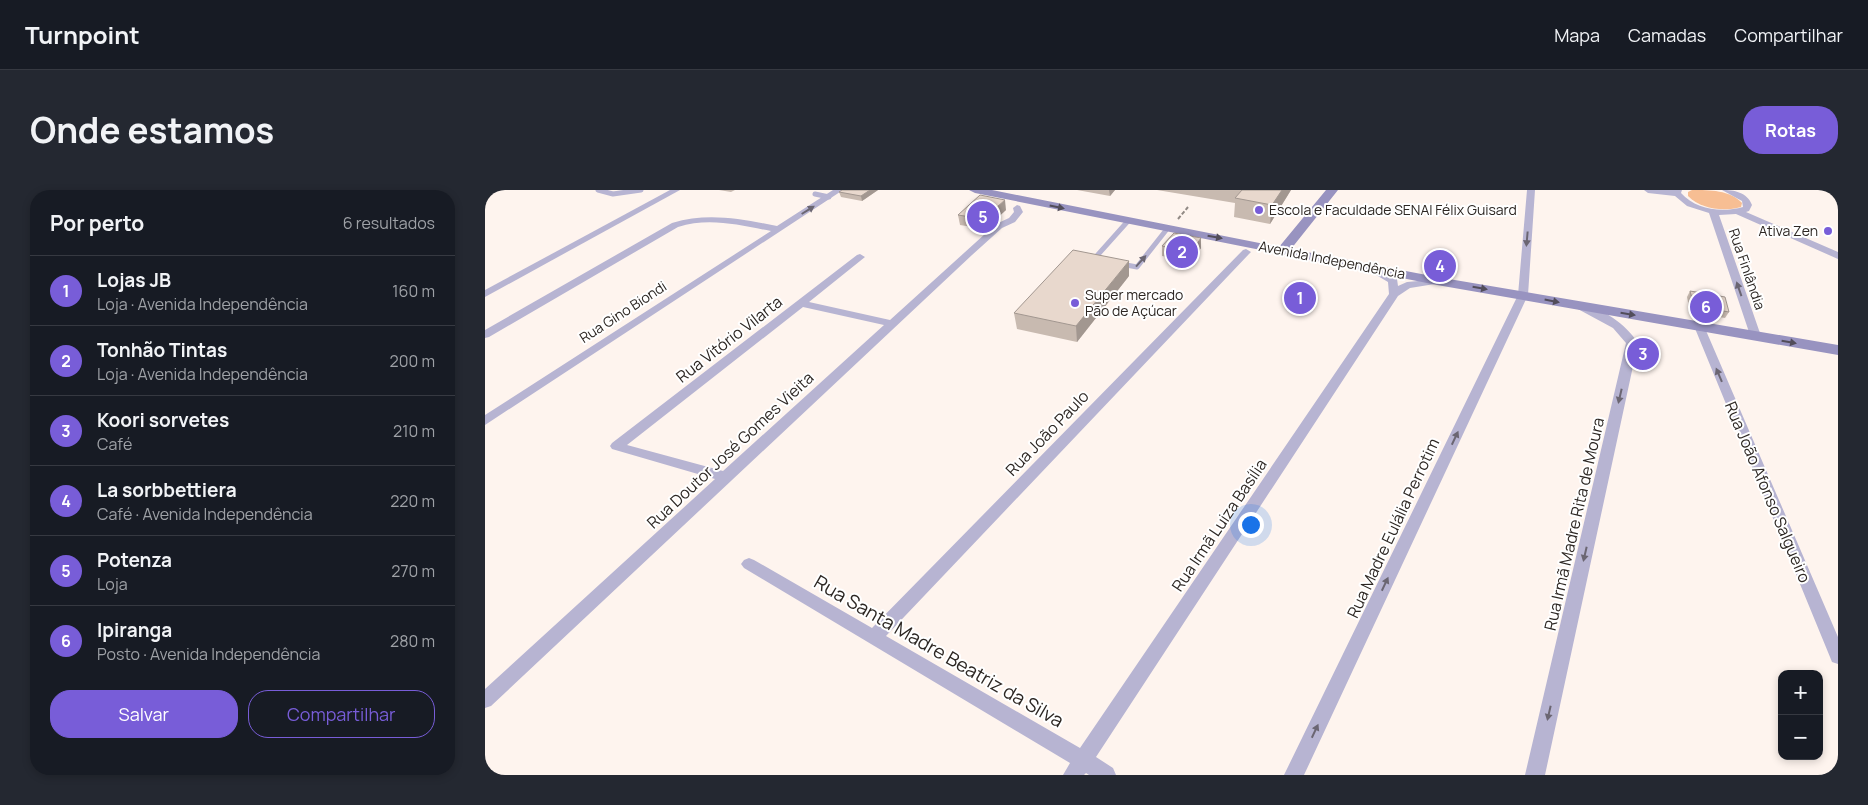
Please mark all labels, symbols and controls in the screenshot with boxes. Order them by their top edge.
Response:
text: Turnpoint [25,18,140,51]
text: Mapa [1554,23,1600,47]
text: Camadas [1628,23,1706,47]
text: Compartilhar [1734,23,1843,47]
text: Onde estamos [30,106,274,154]
button: Rotas [1743,106,1838,154]
pin: 5 [967,198,999,236]
place label: Escola e Faculdade SENAI Félix Guisard [1269,200,1517,219]
one-way arrow [1050,203,1065,211]
marker: Escola e Faculdade SENAI Félix Guisard [1253,204,1265,216]
one-way arrow [801,205,814,214]
text: Por perto [50,209,144,237]
text: 6 resultados [343,212,435,234]
place label: Ativa Zen [1758,221,1818,240]
marker: Ativa Zen [1822,225,1834,237]
street label: Rua Finlândia [1725,226,1770,312]
one-way arrow [1522,231,1530,247]
pin: 2 [1166,233,1198,271]
one-way arrow [1207,234,1223,242]
street label: Avenida Independência [1257,236,1407,283]
pin: 4 [1424,247,1456,285]
one-way arrow [1135,255,1147,267]
text: Lojas JB [97,267,171,293]
street label: Rua Gino Biondi [576,276,670,347]
pin: 1 [1284,279,1316,317]
text: 1 [62,280,70,302]
text: 160 m [392,280,435,302]
one-way arrow [1735,282,1742,297]
place label: Super mercado Pão de Açúcar [1085,285,1183,320]
one-way arrow [1472,285,1488,293]
pin: 6 [1690,288,1722,326]
street label: Rua Vitório Vilarta [671,291,787,387]
text: Loja · Avenida Independência [97,293,308,315]
marker: Super mercado Pão de Açúcar [1069,297,1081,309]
one-way arrow [1544,297,1560,305]
one-way arrow [1621,311,1637,319]
pin: 3 [1627,335,1659,373]
text: Tonhão Tintas [97,337,227,363]
one-way arrow [1781,338,1797,346]
text: 2 [61,350,71,372]
text: 200 m [390,350,435,372]
text: Loja · Avenida Independência [97,363,308,385]
street label: Rua Doutor José Gomes Vieita [642,367,818,533]
one-way arrow [1715,368,1723,382]
street label: Rua João Paulo [1001,385,1093,481]
one-way arrow [1616,388,1624,403]
street label: Rua João Afonso Salgueiro [1720,398,1816,586]
text: Koori sorvetes [97,407,229,433]
street label: Rua Irmã Madre Rita de Moura [1539,415,1609,633]
text: 3 [61,420,71,442]
text: 210 m [393,420,435,442]
one-way arrow [1451,430,1459,445]
text: Café [97,433,132,455]
street label: Rua Madre Eulália Perrotim [1342,435,1444,621]
street label: Rua Irmã Luiza Basília [1166,454,1272,596]
text: La sorbbettiera [97,477,237,503]
text: 4 [61,490,71,512]
text: 220 m [390,490,435,512]
text: Café · Avenida Independência [97,503,313,525]
your location [1238,512,1264,538]
text: Potenza [97,547,172,573]
one-way arrow [1581,547,1589,562]
text: 5 [61,560,71,582]
text: 270 m [391,560,435,582]
street label: Rua Santa Madre Beatriz da Silva [809,569,1069,733]
text: Loja [97,573,128,595]
one-way arrow [1381,577,1389,591]
text: Ipiranga [97,617,172,643]
text: 6 [61,630,71,652]
text: 280 m [390,630,435,652]
text: Posto · Avenida Independência [97,643,320,665]
map controls [1778,670,1823,760]
button: + [1778,670,1823,715]
button: Salvar [50,690,238,738]
button: Compartilhar [248,690,435,738]
one-way arrow [1545,705,1553,720]
button: − [1778,715,1823,760]
one-way arrow [1311,724,1319,738]

